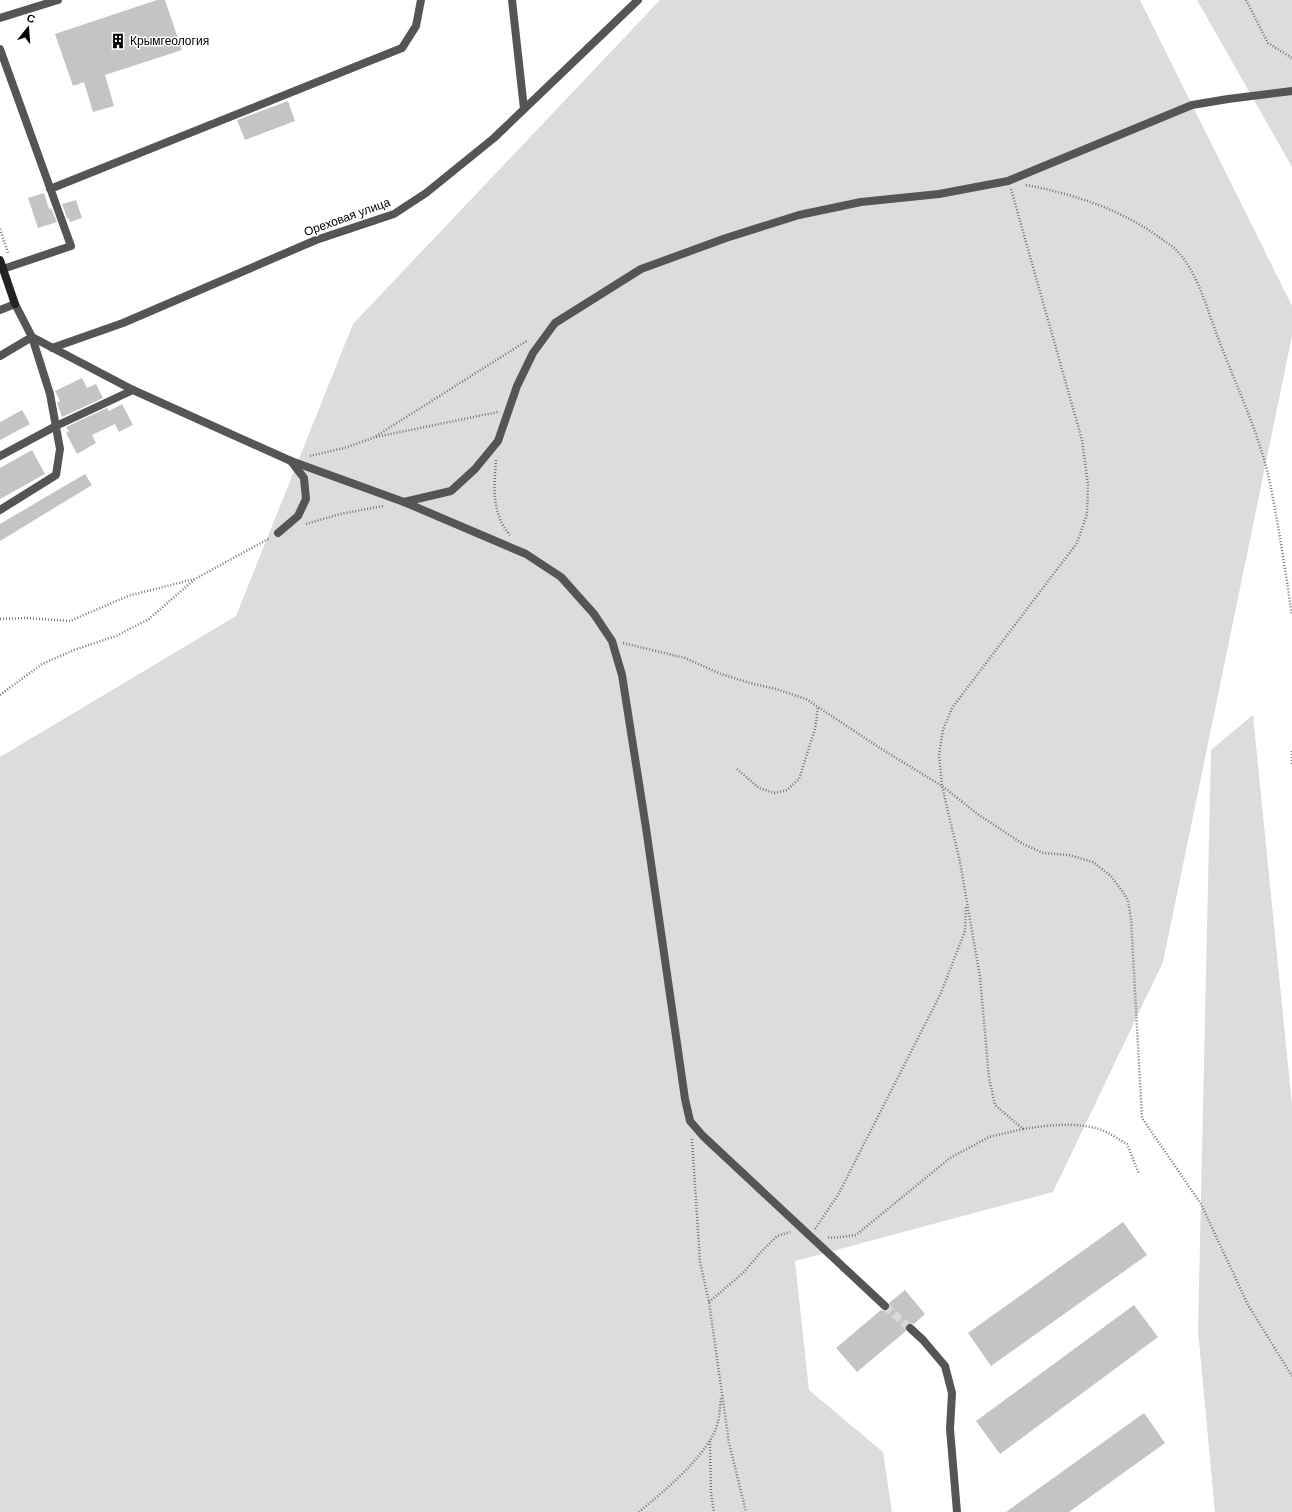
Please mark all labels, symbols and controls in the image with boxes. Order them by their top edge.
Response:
north arrow [8,8,48,48]
text: С [25,11,37,26]
building icon: Крымгеология [109,32,127,50]
place label: Крымгеология [130,33,209,49]
street label: Ореховая улица [302,194,393,240]

